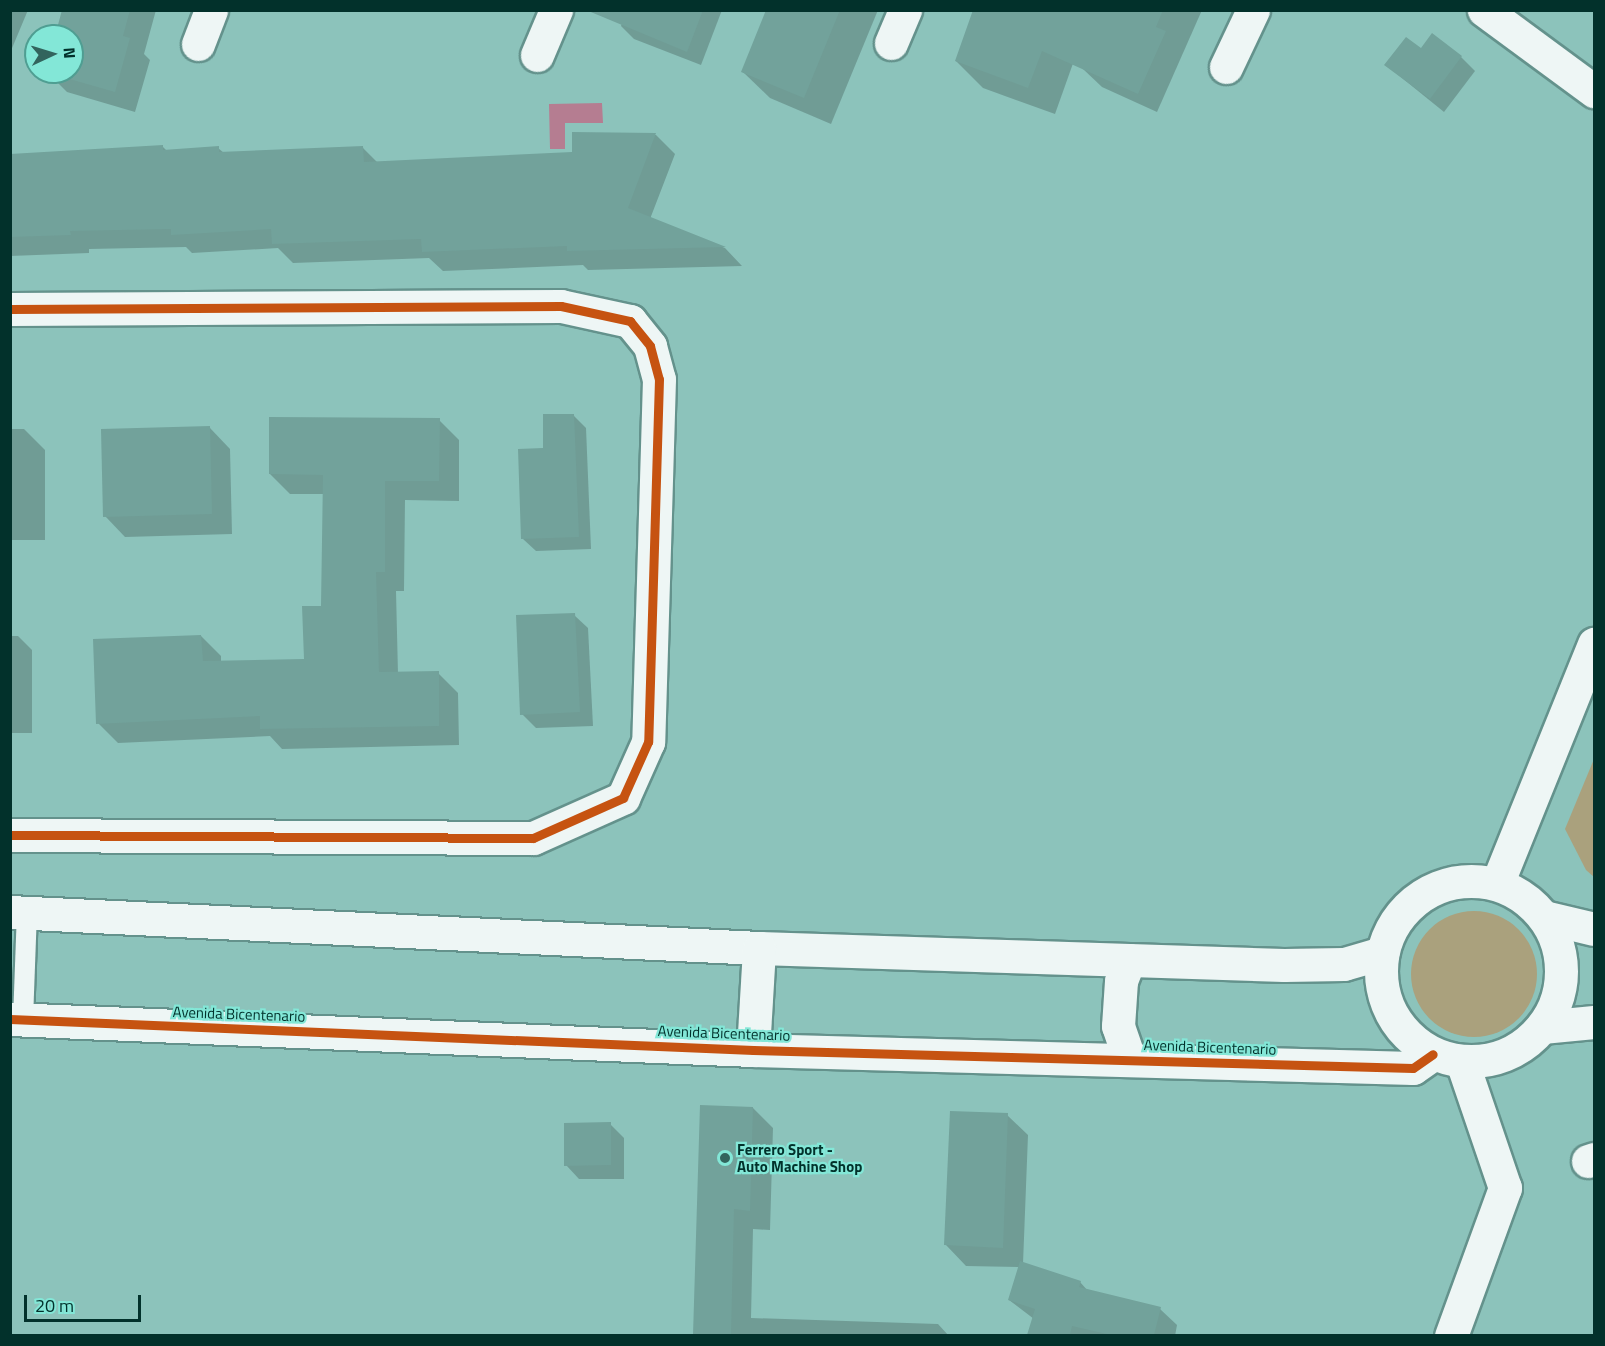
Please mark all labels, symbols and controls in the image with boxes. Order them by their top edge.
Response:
north arrow [24,24,84,84]
text: N [58,47,82,59]
street label: Avenida Bicentenario [172,1003,306,1025]
street label: Avenida Bicentenario [657,1022,791,1044]
street label: Avenida Bicentenario [1143,1036,1277,1058]
place label: Ferrero Sport - Auto Machine Shop [737,1140,862,1175]
marker: Ferrero Sport - Auto Machine Shop [718,1151,732,1165]
scale bar [27,1283,144,1321]
text: 20 m [35,1292,74,1319]

